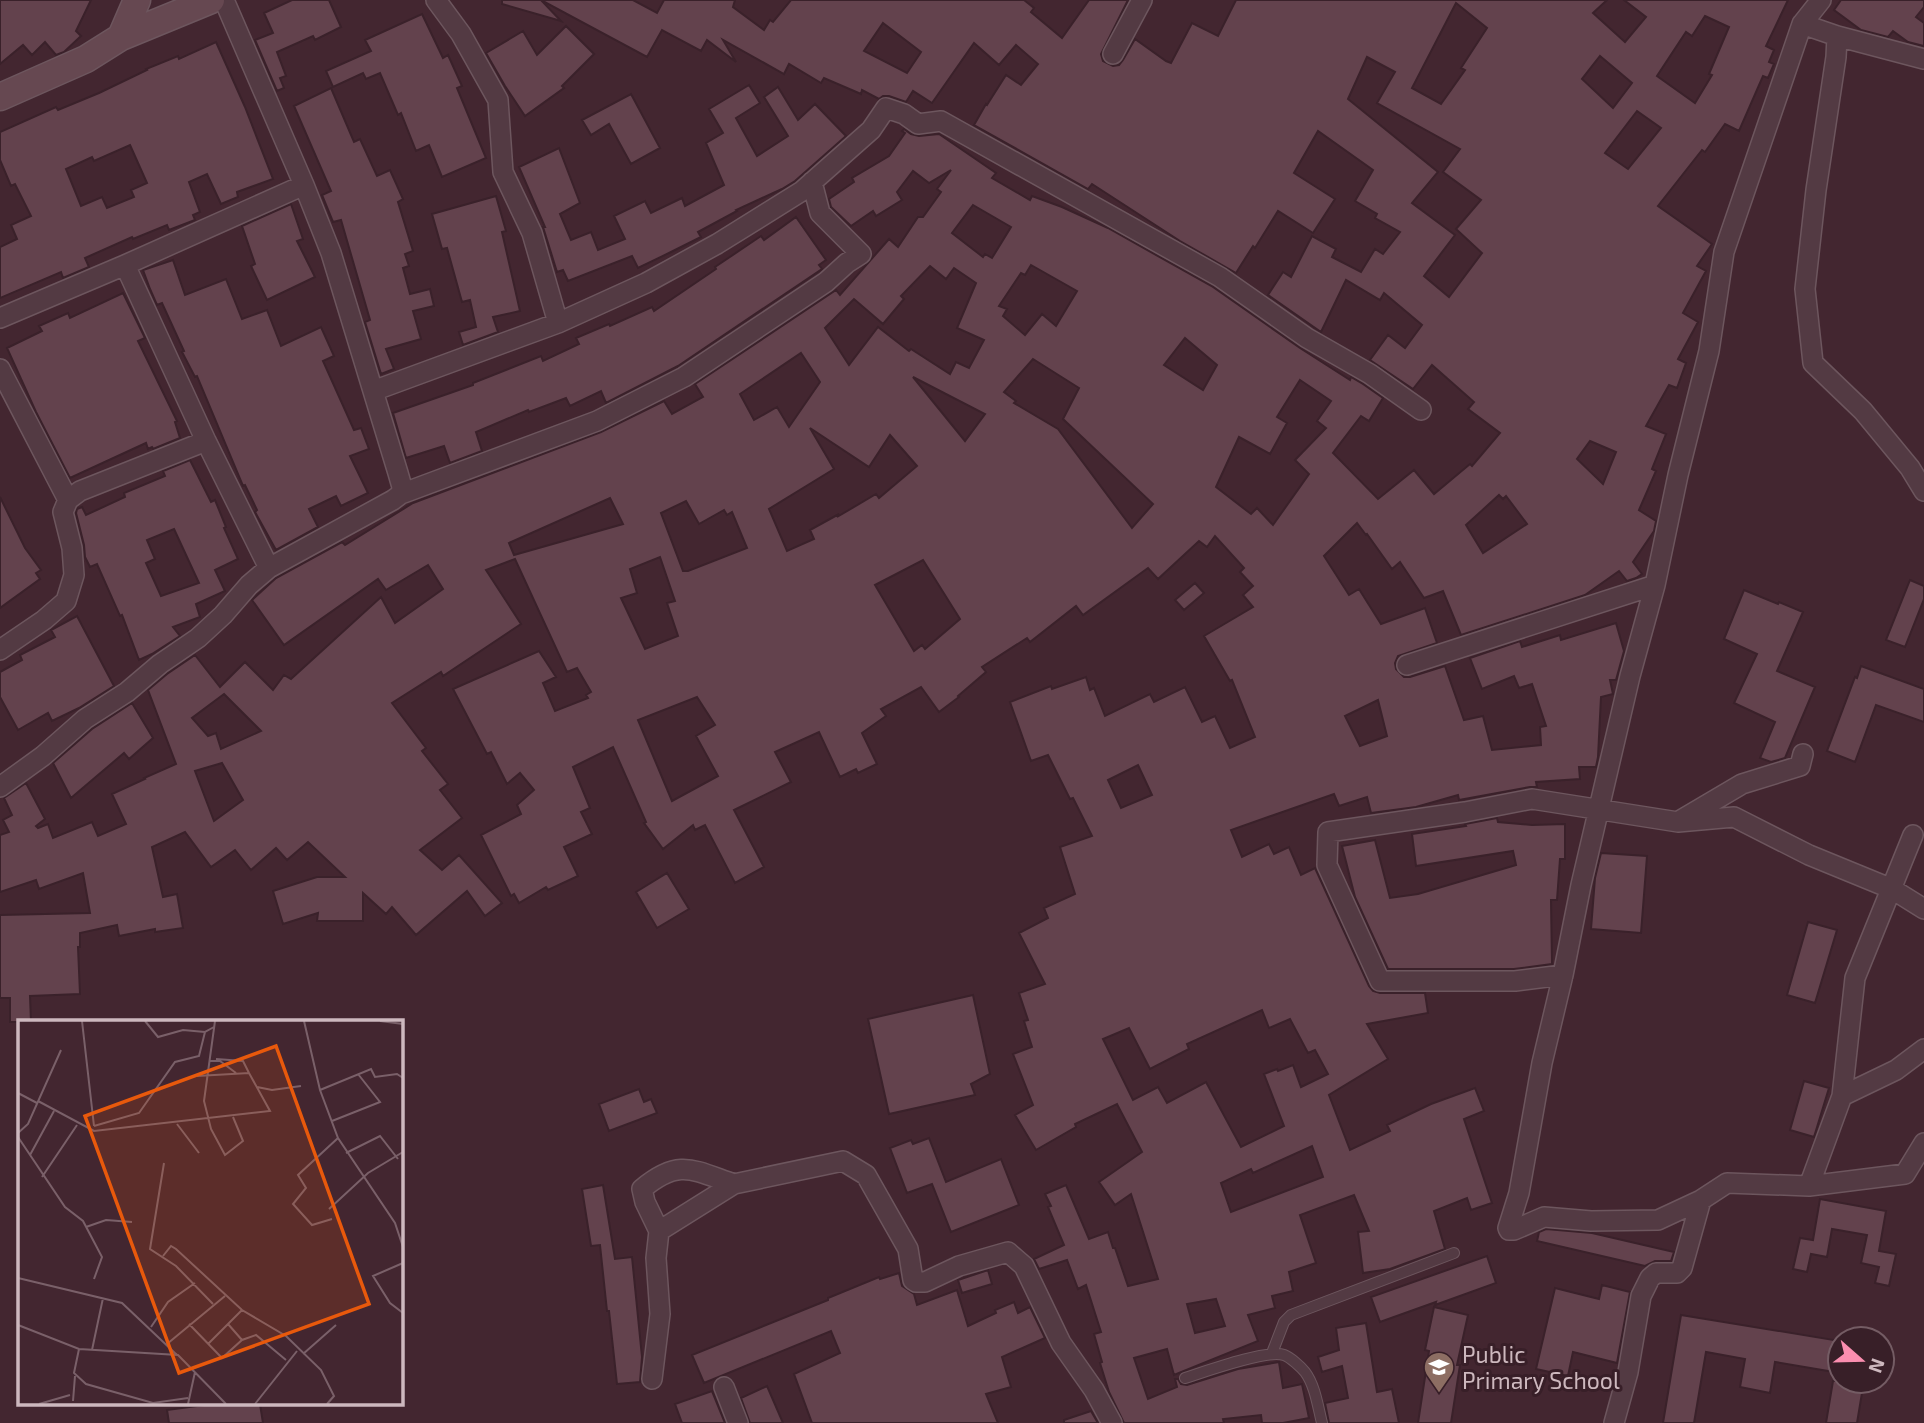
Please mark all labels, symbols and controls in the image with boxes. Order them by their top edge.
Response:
inset map [18,1020,402,1406]
north arrow [1826,1325,1896,1395]
place label: Public Primary School [1462,1340,1620,1394]
school or university icon: Public Primary School [1422,1350,1456,1394]
text: N [1864,1356,1891,1376]

